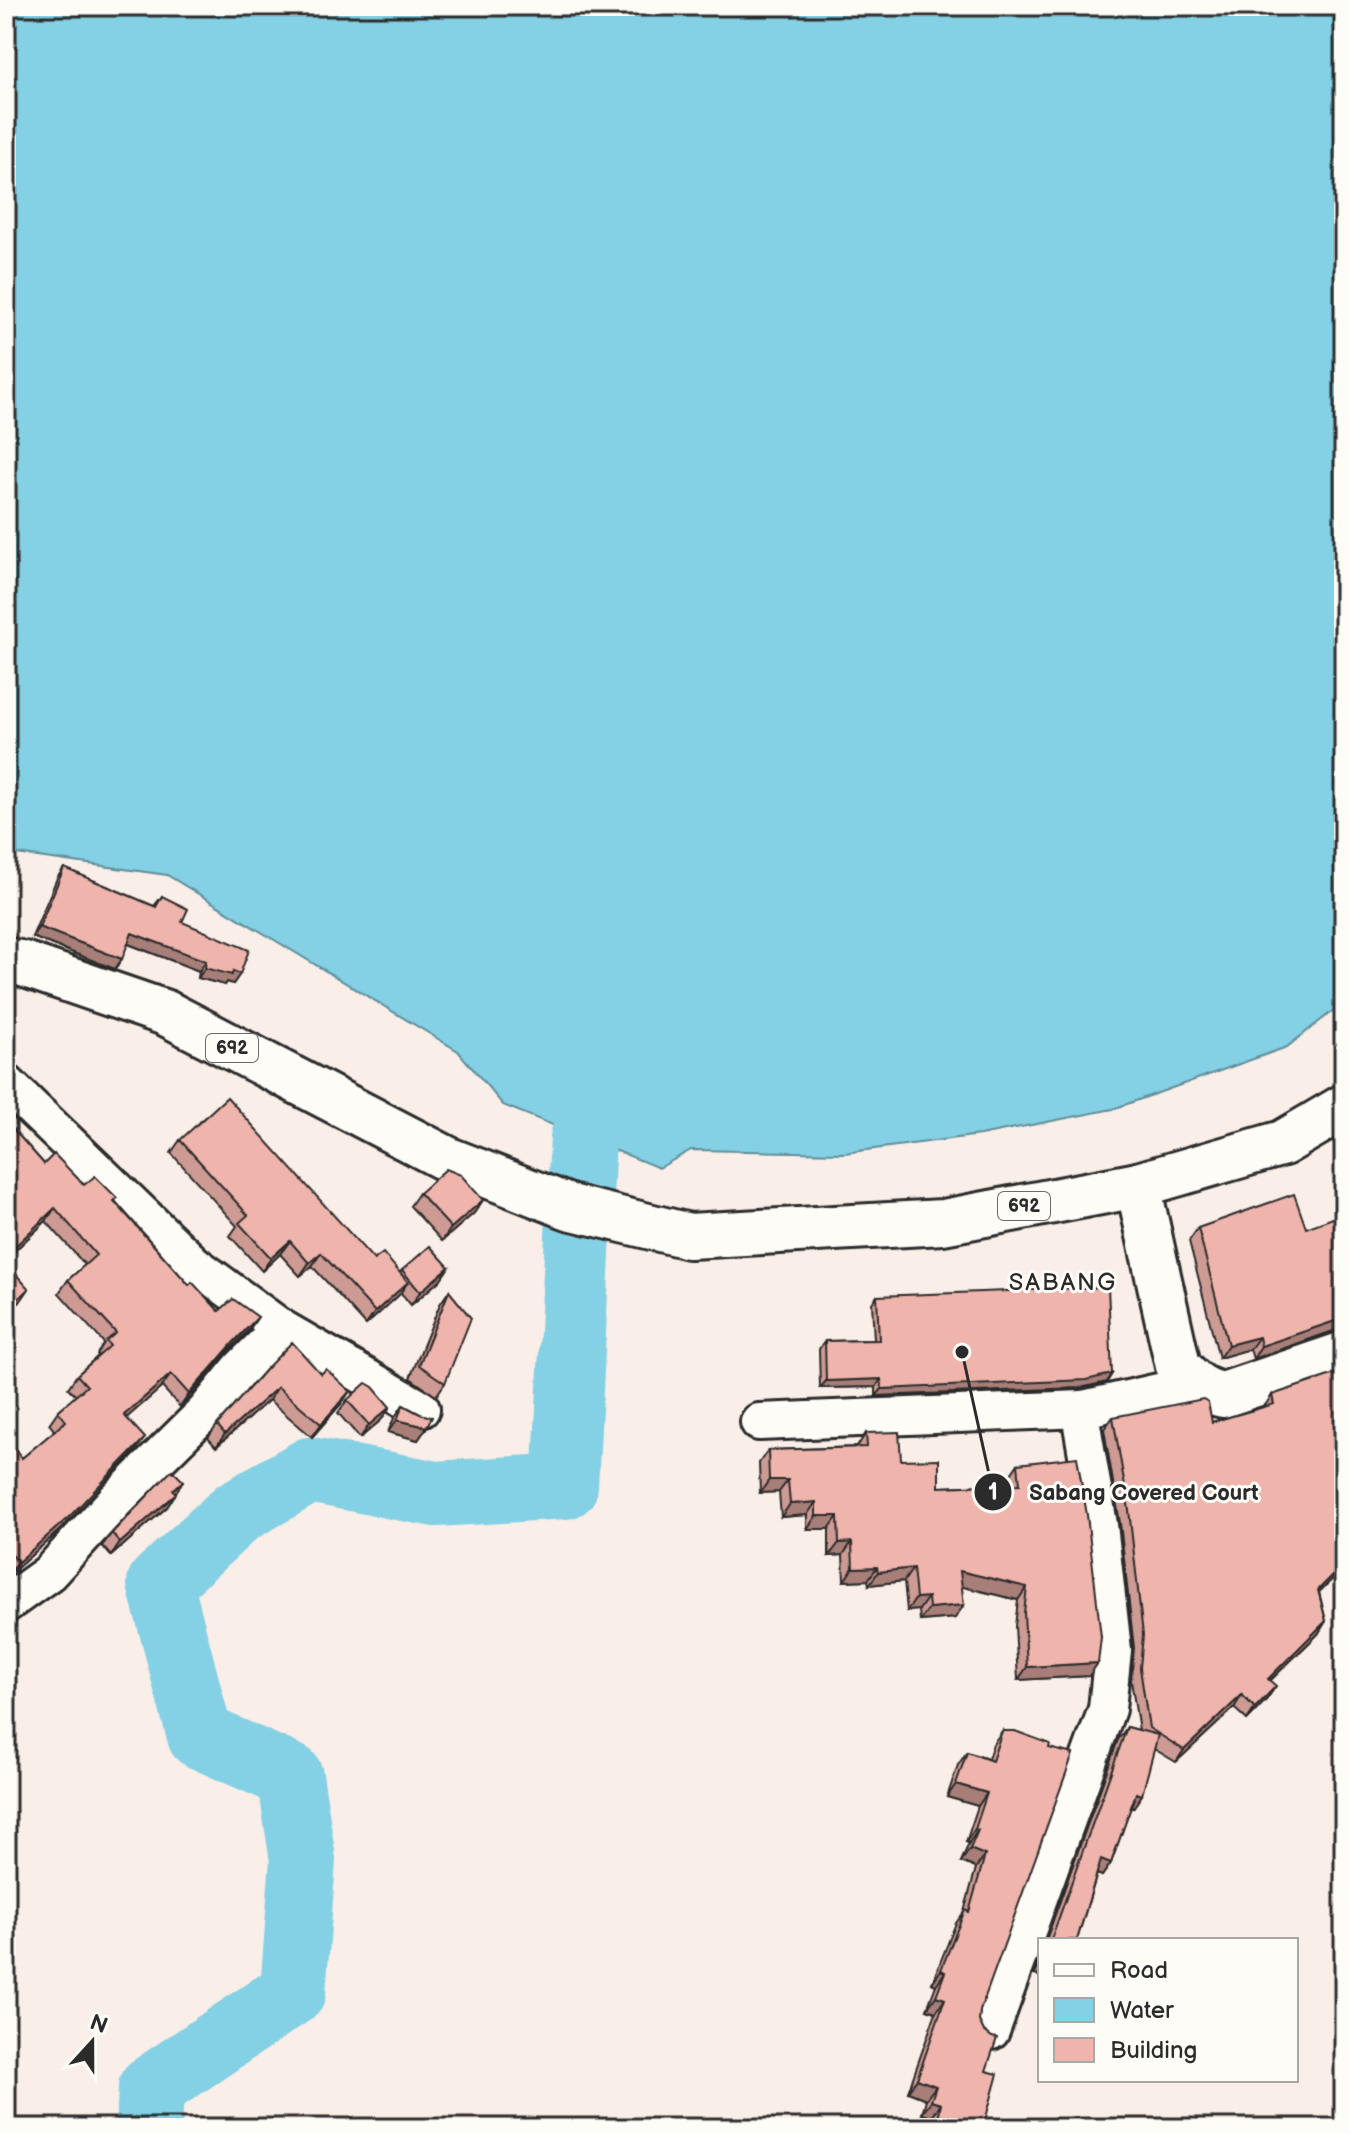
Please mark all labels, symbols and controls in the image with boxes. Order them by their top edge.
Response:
road number: 692 [206,1034,258,1062]
road number: 692 [998,1192,1050,1220]
district label: SABANG [1009,1268,1117,1297]
callout: Sabang Covered Court [973,1469,1274,1515]
text: 1 [988,1478,998,1507]
text: Sabang Covered Court [1029,1480,1259,1507]
legend [1038,1938,1298,2082]
text: Road [1110,1956,1168,1985]
text: Water [1110,1996,1174,2025]
north arrow [52,2002,132,2082]
text: N [86,2009,111,2040]
text: Building [1110,2036,1197,2065]

